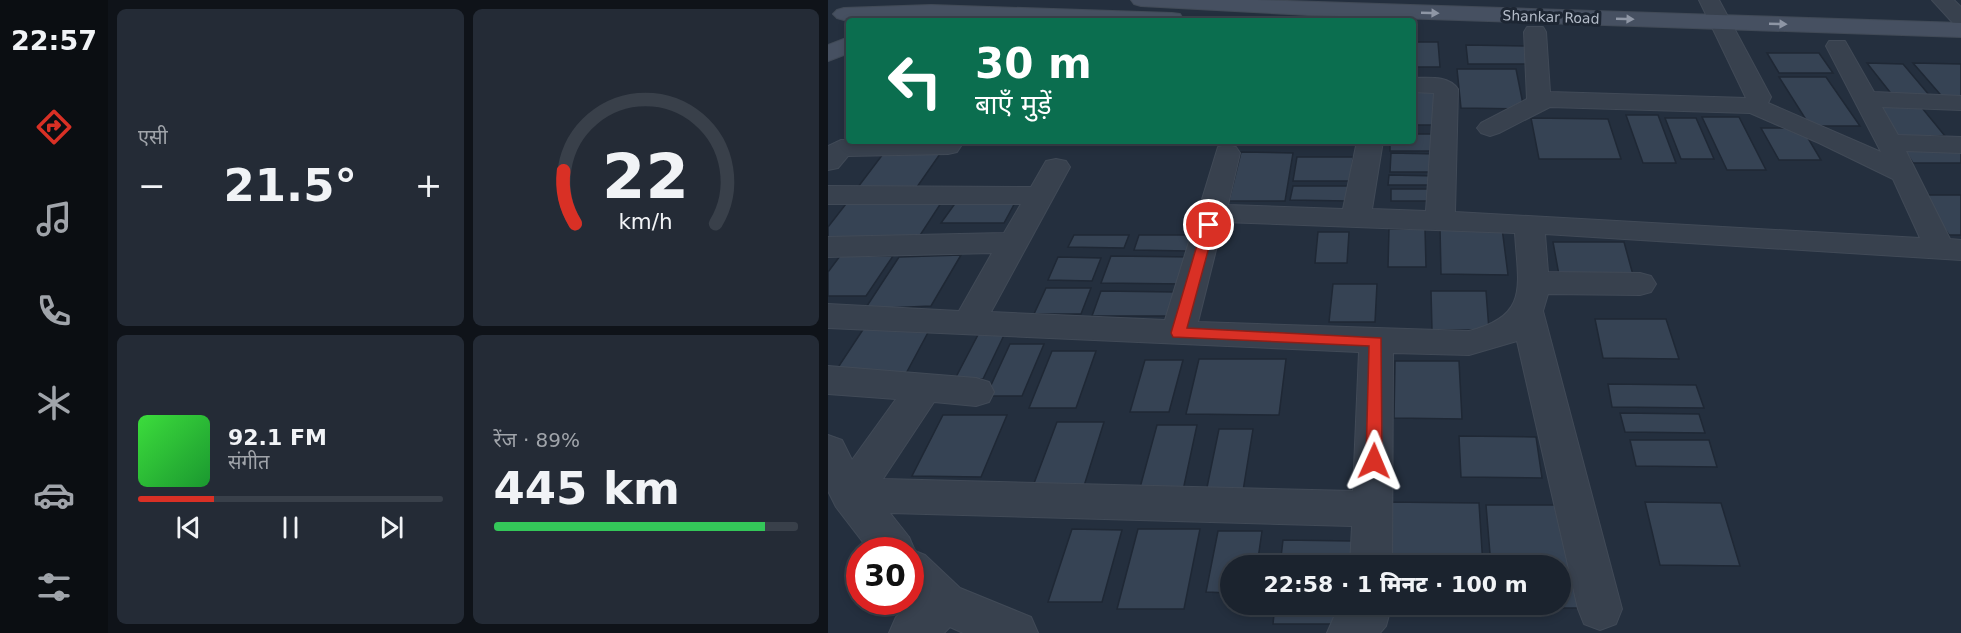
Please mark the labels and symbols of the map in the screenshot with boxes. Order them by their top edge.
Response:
street label: Shankar Road [1502,7,1600,27]
one-way arrow [1421,8,1440,17]
one-way arrow [1616,15,1635,24]
one-way arrow [1768,19,1787,29]
pin [1183,199,1234,250]
position arrow [1342,429,1406,493]
speed limit sign: 30 [846,537,924,615]

